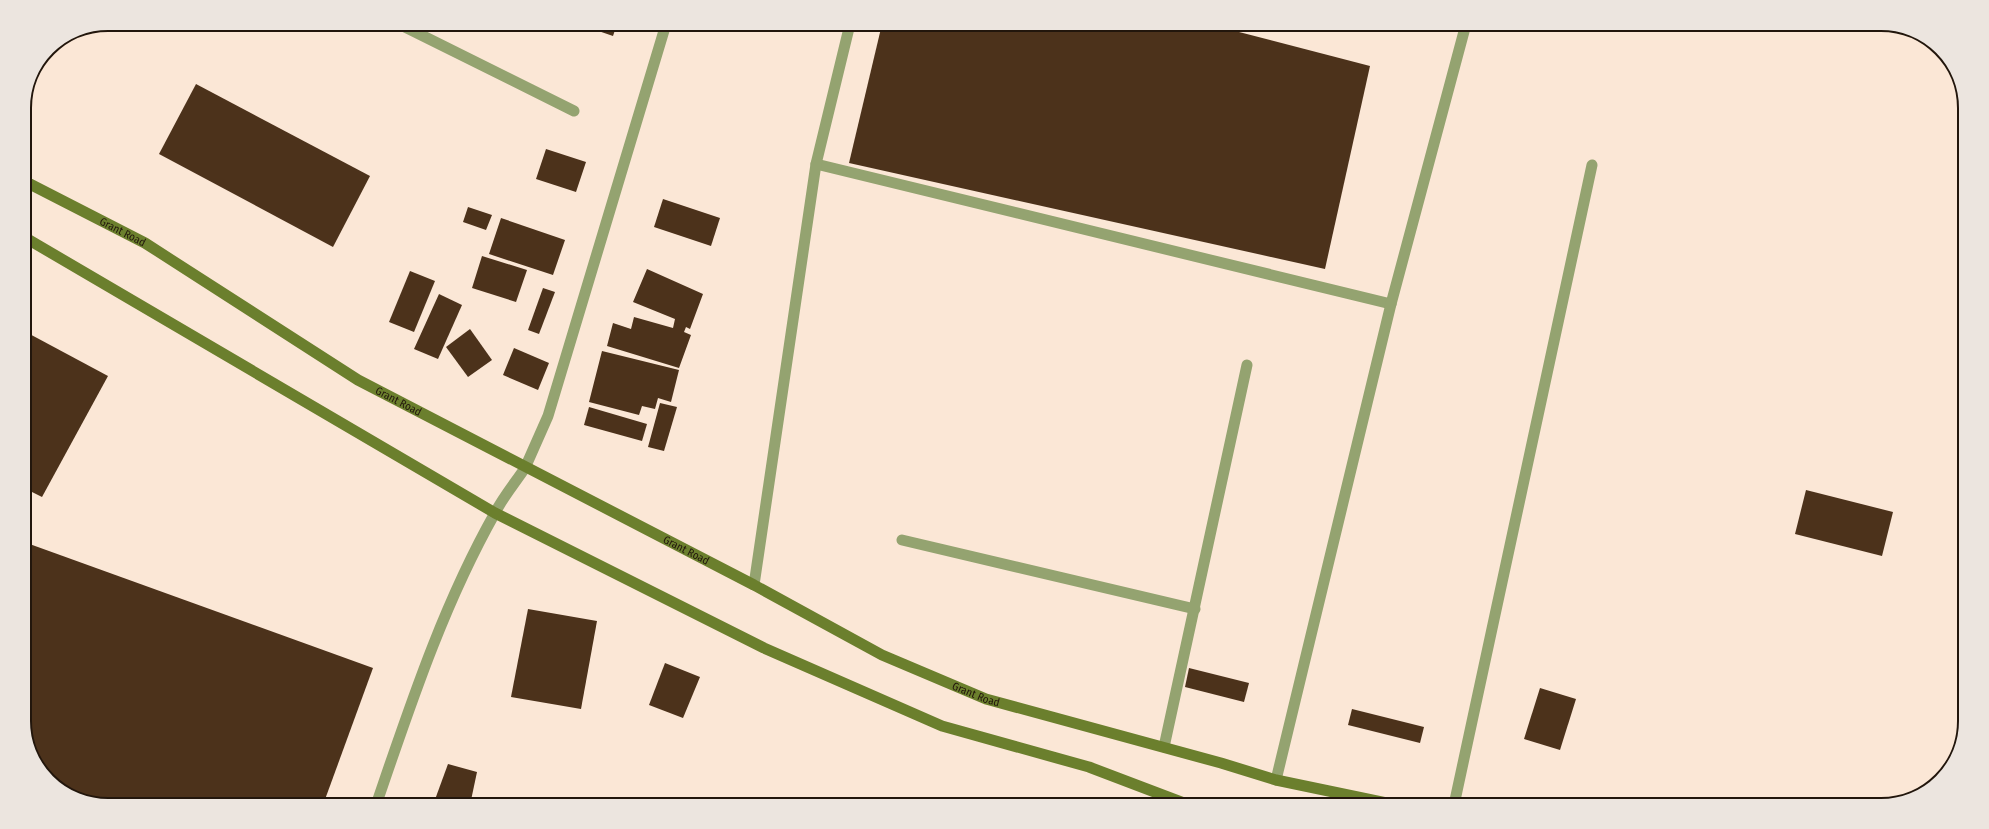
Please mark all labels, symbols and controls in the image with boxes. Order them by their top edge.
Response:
street label: Grant Road [98,214,148,249]
street label: Grant Road [373,384,424,418]
street label: Grant Road [661,533,712,567]
street label: Grant Road [950,679,1001,709]

